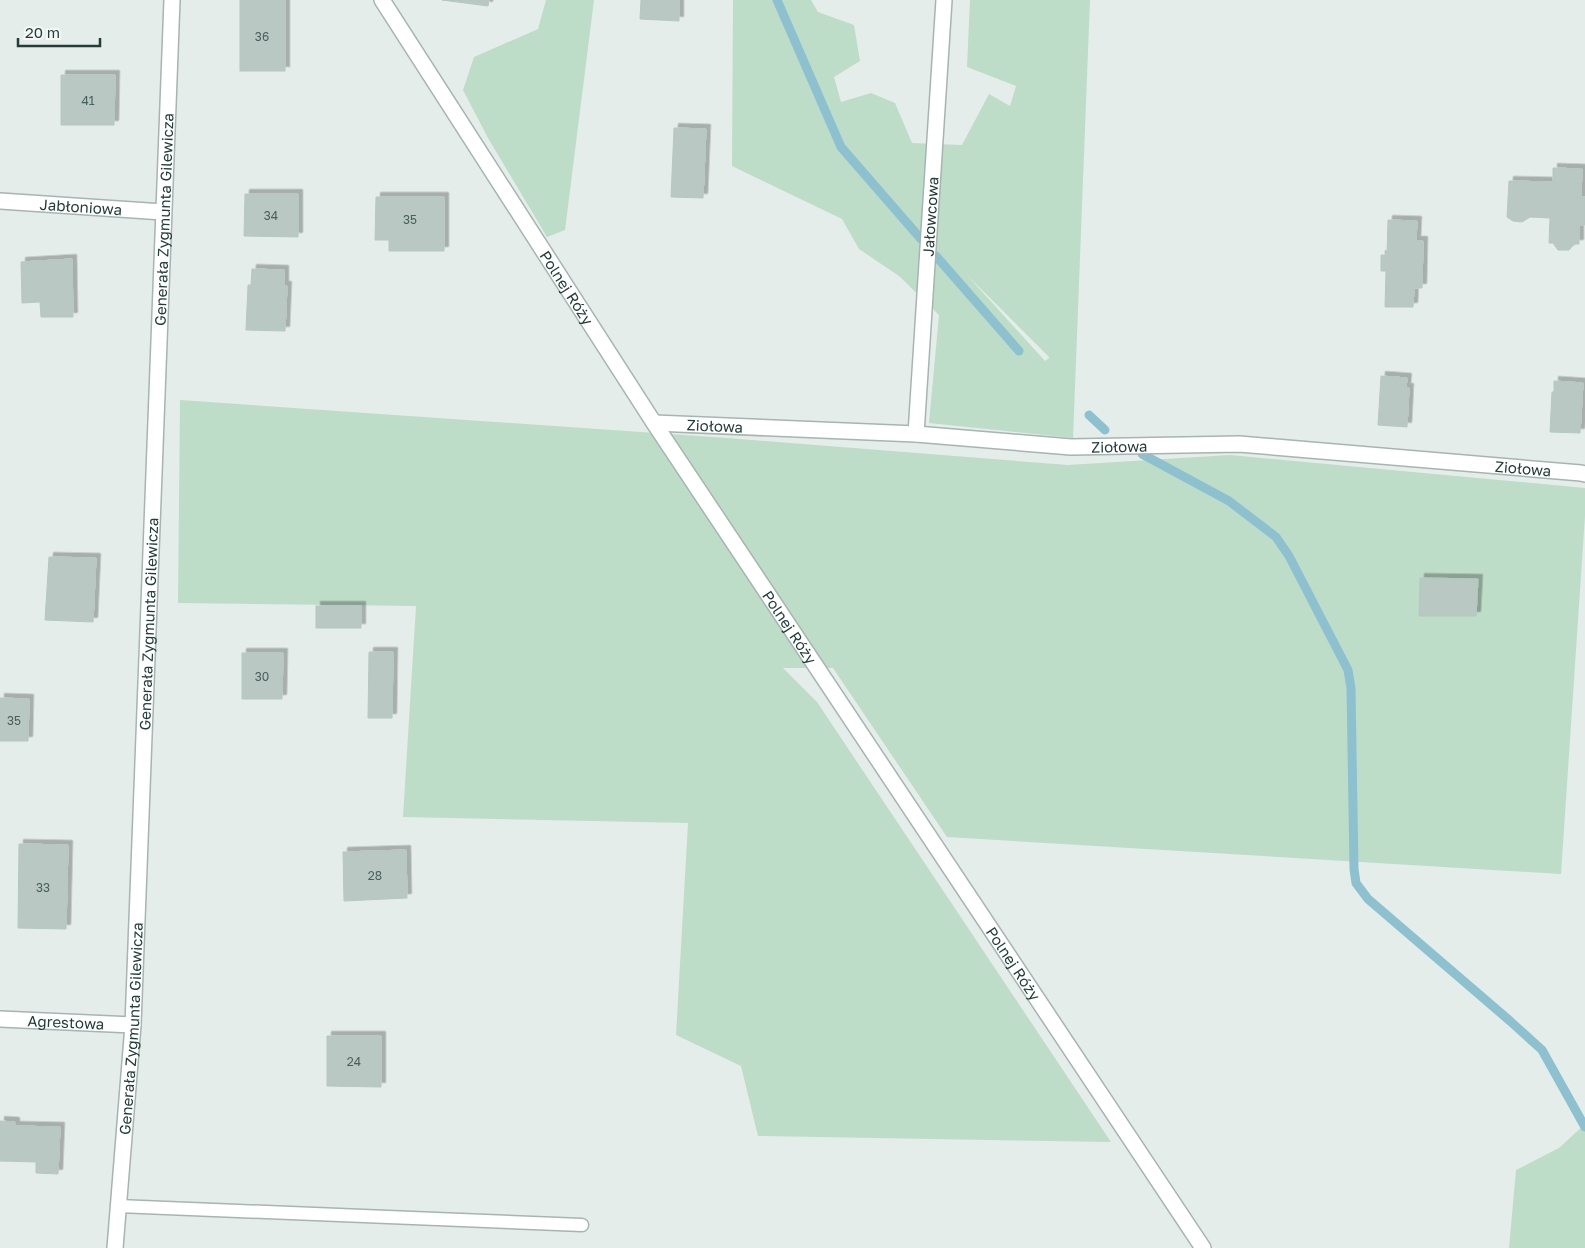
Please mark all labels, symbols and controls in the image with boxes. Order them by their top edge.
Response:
scale bar [18,15,100,47]
text: 20 m [25,23,60,41]
house number: 36 [255,29,269,44]
house number: 41 [81,93,95,108]
street label: Generała Zygmunta Gilewicza [151,113,177,326]
street label: Jałowcowa [918,176,942,257]
street label: Jabłoniowa [39,195,123,218]
house number: 34 [264,208,278,223]
house number: 35 [403,212,417,227]
street label: Polnej Róży [537,247,598,329]
street label: Ziołowa [686,415,743,436]
street label: Ziołowa [1091,437,1148,456]
street label: Ziołowa [1494,457,1552,479]
street label: Generała Zygmunta Gilewicza [135,517,161,731]
street label: Polnej Róży [759,587,821,668]
house number: 30 [255,669,269,684]
house number: 35 [7,713,21,728]
house number: 28 [368,868,382,883]
house number: 33 [36,880,50,895]
street label: Generała Zygmunta Gilewicza [115,922,146,1136]
street label: Polnej Róży [983,923,1045,1004]
street label: Agrestowa [27,1011,105,1033]
house number: 24 [347,1054,361,1069]

